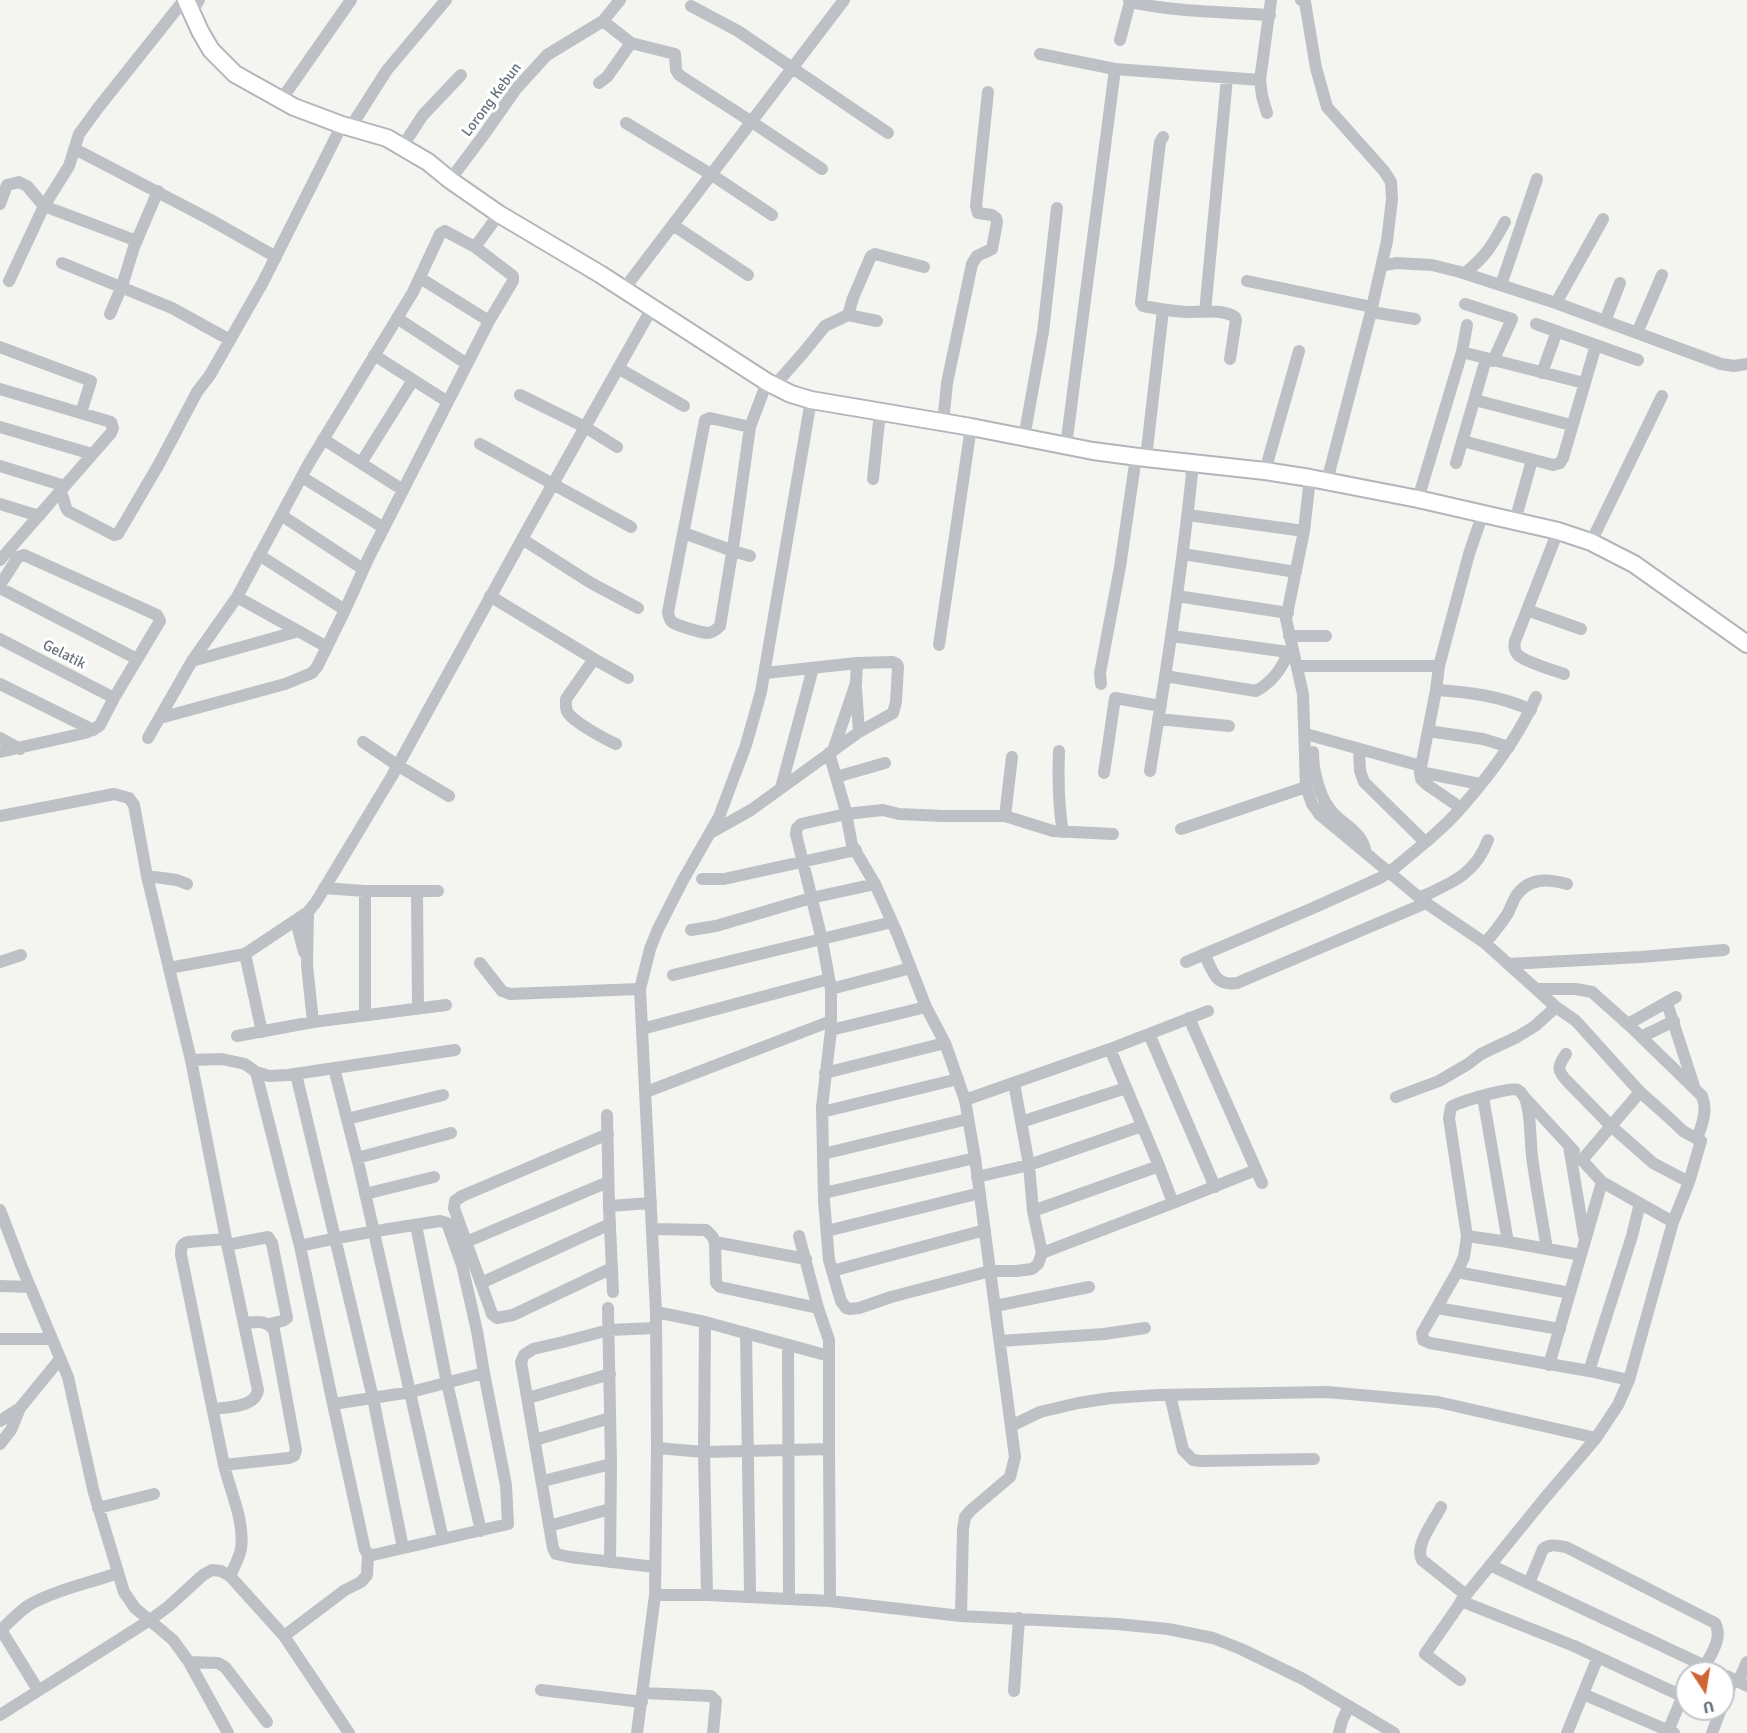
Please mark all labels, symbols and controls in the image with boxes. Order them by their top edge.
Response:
street label: Lorong Kebun [458,59,526,141]
street label: Gelatik [39,637,89,673]
north arrow [1675,1661,1735,1721]
text: U [1701,1696,1716,1718]

